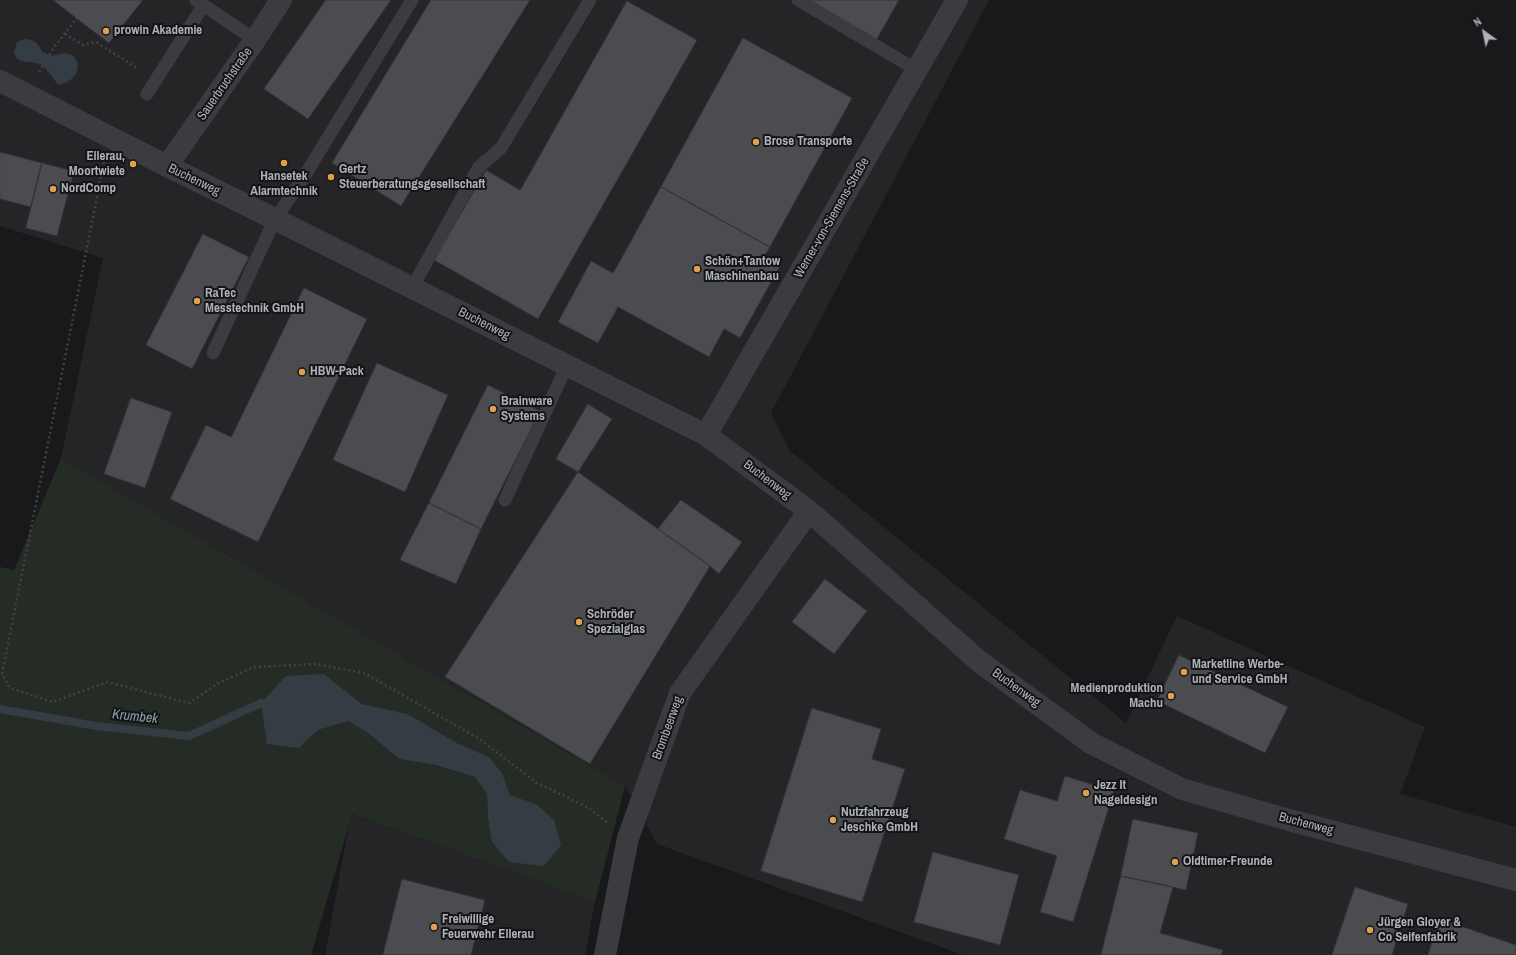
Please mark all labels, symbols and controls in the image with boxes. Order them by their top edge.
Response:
north arrow [1464,12,1504,52]
text: N [1471,14,1484,30]
place label: prowin Akademie [114,23,202,39]
marker: prowin Akademie [101,26,111,36]
street label: Sauerbruchstraße [194,45,256,123]
place label: Brose Transporte [764,134,852,150]
marker: Brose Transporte [751,137,761,147]
place label: Ellerau, Moortwiete [69,149,125,180]
street label: Werner-von-Siemens-Straße [791,155,873,281]
marker: Hansetek Alarmtechnik [279,158,289,168]
marker: Ellerau, Moortwiete [128,159,138,169]
street label: Buchenweg [166,161,222,199]
place label: Gertz Steuerberatungsgesellschaft [339,162,485,193]
place label: Hansetek Alarmtechnik [250,169,318,200]
marker: Gertz Steuerberatungsgesellschaft [326,172,336,182]
place label: NordComp [61,181,116,197]
marker: NordComp [48,184,58,194]
place label: Schön+Tantow Maschinenbau [705,254,780,285]
marker: Schön+Tantow Maschinenbau [692,264,702,274]
place label: RaTec Messtechnik GmbH [205,286,304,317]
marker: RaTec Messtechnik GmbH [192,296,202,306]
street label: Buchenweg [456,304,512,344]
place label: HBW-Pack [310,364,364,380]
marker: HBW-Pack [297,367,307,377]
place label: Brainware Systems [501,394,553,425]
marker: Brainware Systems [488,404,498,414]
street label: Buchenweg [740,457,794,503]
place label: Schröder Spezialglas [587,607,645,638]
marker: Schröder Spezialglas [574,617,584,627]
place label: Marketline Werbe- und Service GmbH [1192,657,1287,688]
street label: Buchenweg [989,665,1043,711]
marker: Marketline Werbe- und Service GmbH [1179,667,1189,677]
place label: Medienproduktion Machu [1071,681,1163,712]
marker: Medienproduktion Machu [1166,691,1176,701]
street label: Brombeerweg [649,694,687,762]
water label: Krumbek [111,706,159,728]
place label: Jezz It Nageldesign [1094,778,1157,809]
marker: Jezz It Nageldesign [1081,788,1091,798]
place label: Nutzfahrzeug Jeschke GmbH [841,805,918,836]
street label: Buchenweg [1277,809,1335,839]
marker: Nutzfahrzeug Jeschke GmbH [828,815,838,825]
place label: Oldtimer-Freunde [1183,854,1272,870]
marker: Oldtimer-Freunde [1170,857,1180,867]
place label: Freiwillige Feuerwehr Ellerau [442,912,534,943]
place label: Jürgen Gloyer & Co Seifenfabrik [1378,915,1461,946]
marker: Freiwillige Feuerwehr Ellerau [429,922,439,932]
marker: Jürgen Gloyer & Co Seifenfabrik [1365,925,1375,935]

